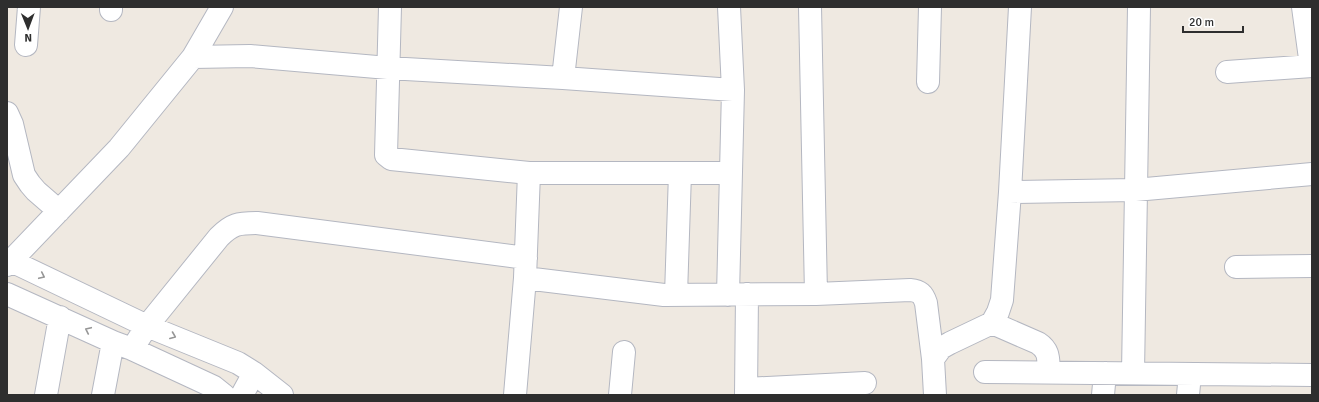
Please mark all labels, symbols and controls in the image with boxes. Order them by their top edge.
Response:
north arrow [8,8,48,48]
scale bar [1183,8,1243,34]
text: 20 m [1189,15,1214,30]
text: N [24,31,32,44]
one-way arrow [38,271,46,279]
one-way arrow [85,327,93,335]
one-way arrow [169,331,177,339]

